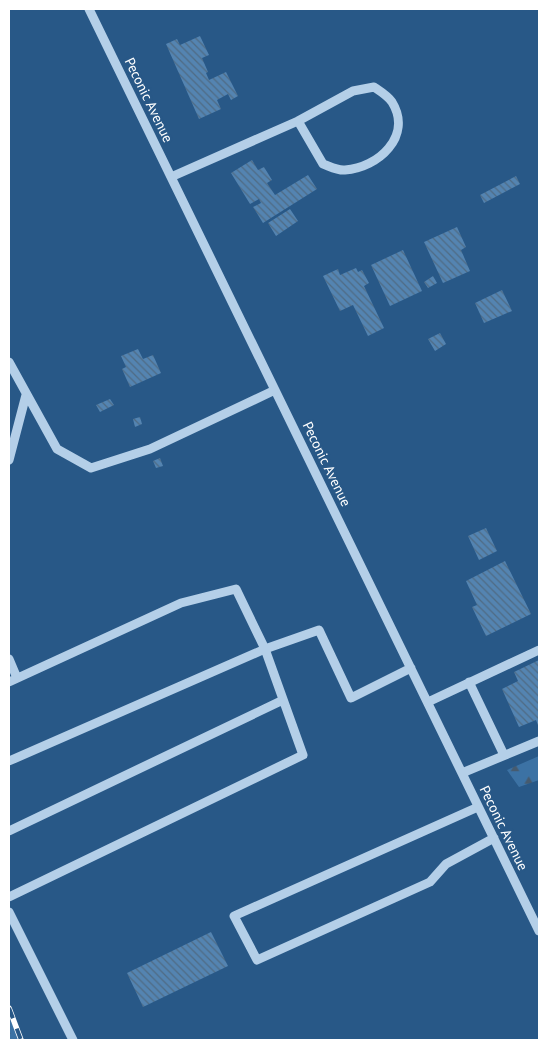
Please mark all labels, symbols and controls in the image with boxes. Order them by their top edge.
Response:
street label: Peconic Avenue [121,55,177,145]
street label: Peconic Avenue [299,419,355,509]
street label: Peconic Avenue [476,783,532,873]

